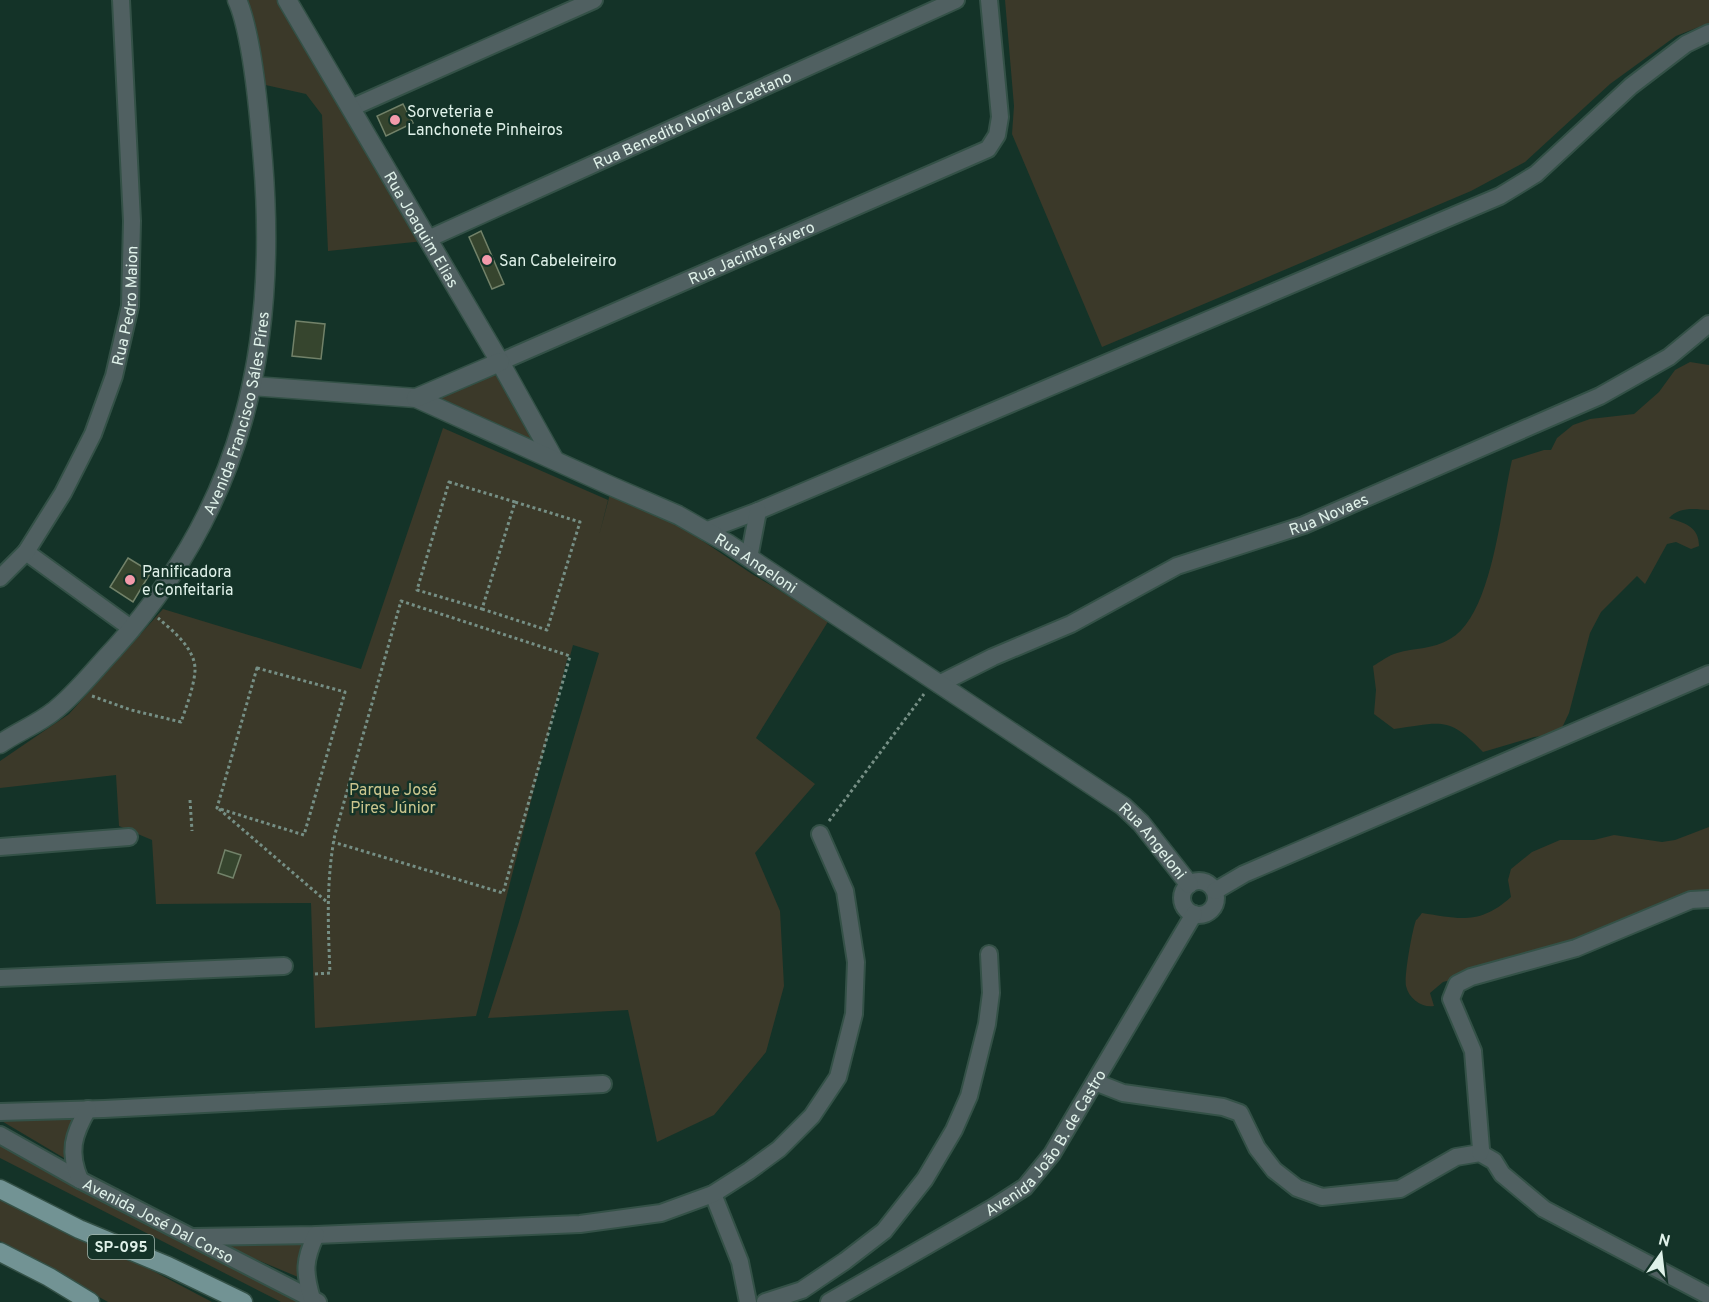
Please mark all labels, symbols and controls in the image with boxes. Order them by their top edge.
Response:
street label: Rua Benedito Norival Caetano [591,68,796,175]
place label: Sorveteria e Lanchonete Pinheiros [407,103,563,141]
marker: Sorveteria e Lanchonete Pinheiros [388,113,402,127]
street label: Rua Joaquim Elias [378,169,462,292]
street label: Rua Jacinto Fávero [686,218,818,291]
street label: Rua Pedro Maion [109,245,143,368]
place label: San Cabeleireiro [499,252,617,272]
marker: San Cabeleireiro [480,253,494,267]
street label: Avenida Francisco Sáles Píres [200,311,275,519]
street label: Rua Novaes [1287,490,1372,541]
street label: Rua Angeloni [710,530,800,599]
place label: Panificadora e Confeitaria [142,563,233,601]
marker: Panificadora e Confeitaria [123,573,137,587]
park label: Parque José Pires Júnior [349,781,437,819]
street label: Rua Angeloni [1114,799,1190,884]
street label: Avenida João B. de Castro [982,1067,1112,1222]
street label: Avenida José Dal Corso [79,1175,237,1269]
north arrow [1631,1224,1691,1284]
text: N [1656,1230,1672,1252]
road number: SP-095 [88,1235,154,1259]

